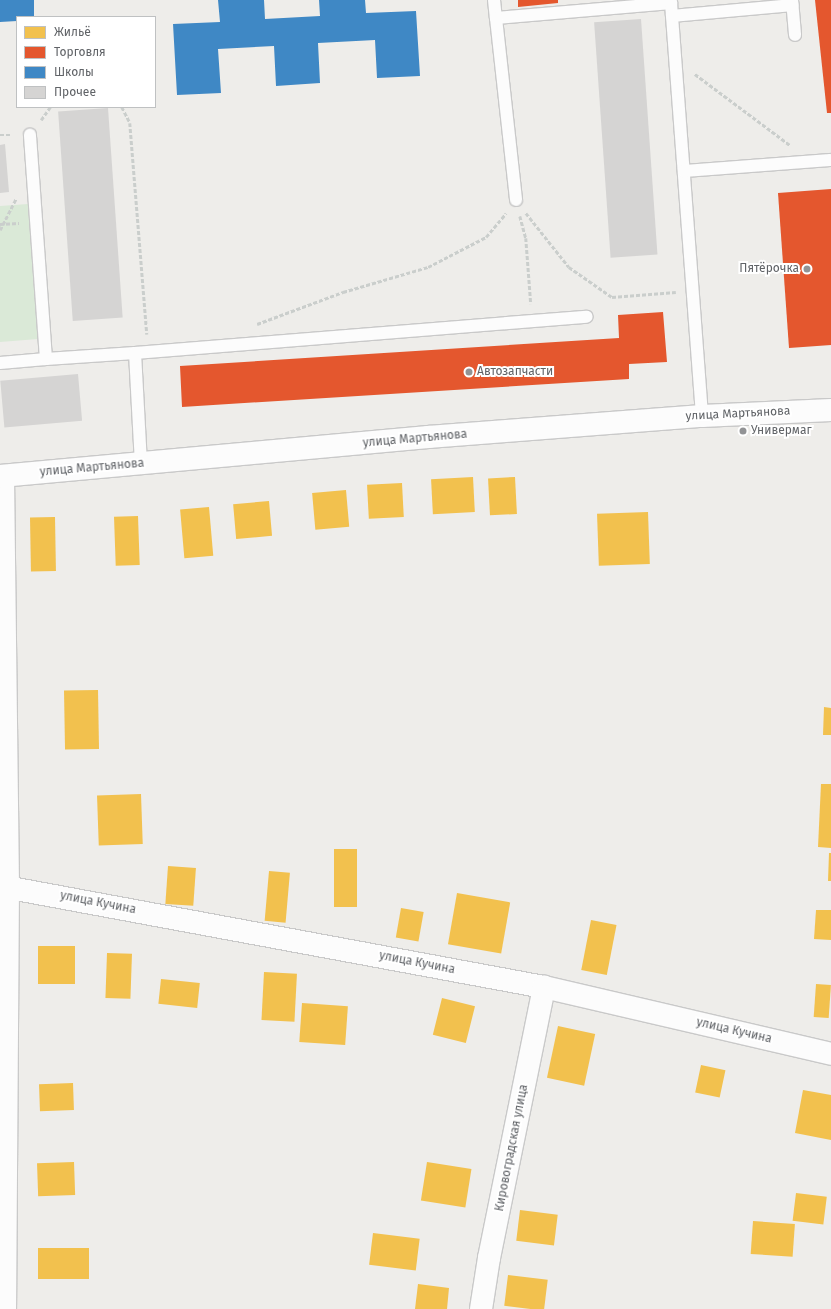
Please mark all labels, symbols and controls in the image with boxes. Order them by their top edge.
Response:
legend [16,16,156,108]
text: Жильё [54,25,91,39]
text: Торговля [54,45,106,59]
text: Школы [54,65,94,79]
text: Прочее [54,85,96,99]
place label: Пятёрочка [739,262,799,276]
marker: Пятёрочка [802,264,812,274]
place label: Автозапчасти [477,365,553,379]
marker: Автозапчасти [464,367,474,377]
street label: улица Мартьянова [685,404,791,424]
place label: Универмаг [751,424,812,438]
marker: Универмаг [738,426,748,436]
street label: улица Мартьянова [362,427,468,451]
street label: улица Мартьянова [39,456,145,480]
street label: улица Кучина [59,889,137,917]
street label: улица Кучина [378,949,456,977]
street label: улица Кучина [695,1015,773,1047]
street label: Кировоградская улица [493,1083,531,1213]

